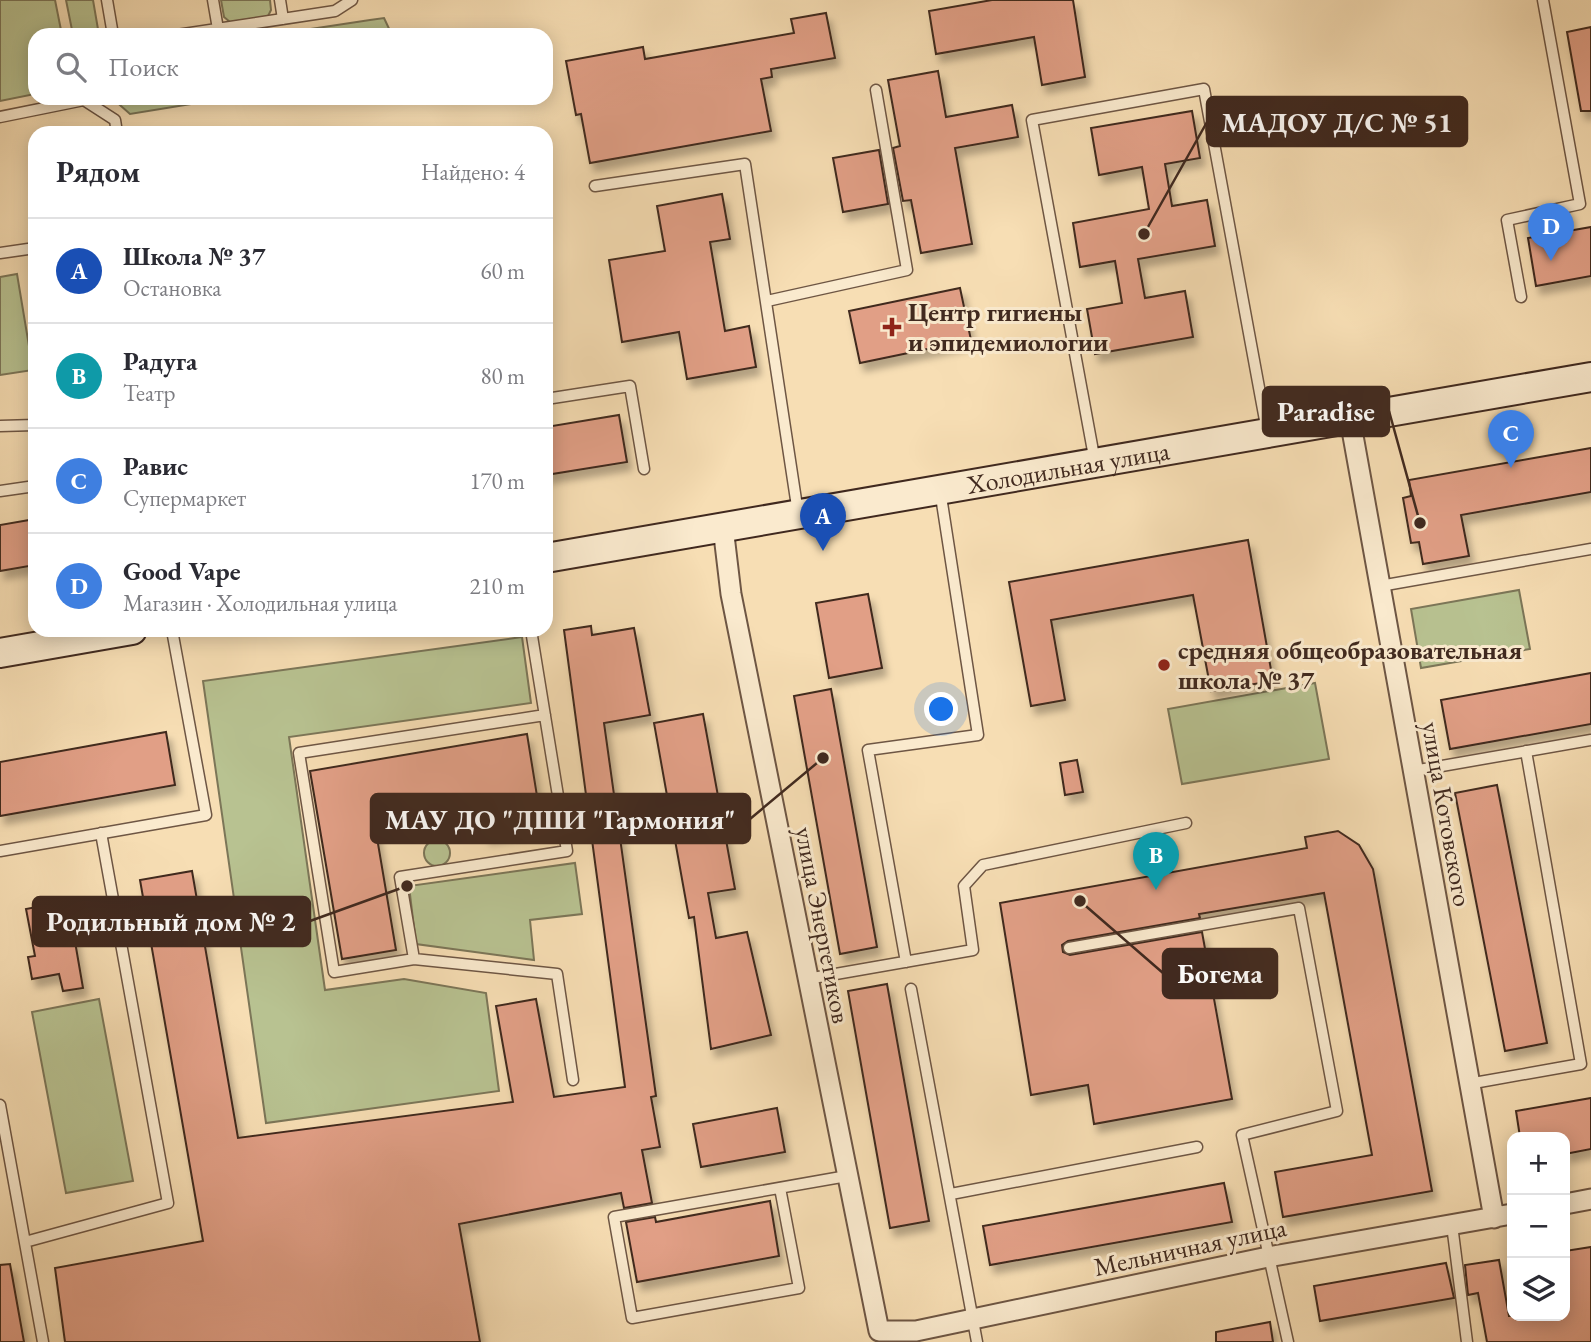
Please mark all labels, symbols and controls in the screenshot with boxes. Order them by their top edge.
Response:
search box [28,28,553,105]
icon: search [52,48,90,86]
text: Поиск [108,50,179,84]
callout: МАДОУ Д/С № 51 [1207,97,1467,146]
text: МАДОУ Д/С № 51 [1221,104,1453,140]
text: Рядом [56,152,140,191]
text: Найдено: 4 [421,157,525,187]
pin: D [1528,203,1574,261]
text: Школа № 37 [123,239,266,273]
text: A [71,256,87,286]
text: 60 m [480,256,525,286]
text: Остановка [123,273,221,303]
place label: Центр гигиены и эпидемиологии [908,295,1108,359]
marker: Центр гигиены и эпидемиологии [882,317,902,337]
text: Радуга [123,344,197,378]
text: B [72,361,86,391]
text: 80 m [480,361,525,391]
text: Театр [123,378,176,408]
callout: Paradise [1263,387,1389,436]
text: Paradise [1277,393,1375,429]
pin: C [1488,410,1534,468]
street label: Холодильная улица [963,433,1173,502]
text: Равис [123,449,188,483]
text: C [71,466,87,496]
text: 170 m [469,466,525,496]
text: Супермаркет [123,483,246,513]
pin: A [800,493,846,551]
text: Good Vape [123,554,241,588]
text: D [70,571,88,601]
text: 210 m [469,571,525,601]
text: Магазин · Холодильная улица [123,588,398,618]
place label: средняя общеобразовательная школа № 37 [1178,633,1522,697]
marker: средняя общеобразовательная школа № 37 [1156,657,1172,673]
your location [924,692,958,726]
street label: улица Котовского [1414,719,1480,909]
callout: МАУ ДО "ДШИ "Гармония" [371,794,750,843]
text: МАУ ДО "ДШИ "Гармония" [385,801,735,837]
street label: улица Энергетиков [787,824,859,1026]
pin: B [1133,832,1179,890]
callout: Родильный дом № 2 [33,897,310,946]
text: Родильный дом № 2 [46,903,296,939]
callout: Богема [1163,949,1277,998]
text: Богема [1177,955,1264,991]
map controls [1507,1132,1570,1321]
button: + [1507,1132,1570,1195]
button: − [1507,1195,1570,1258]
street label: Мельничная улица [1091,1210,1290,1284]
button: layers [1507,1258,1570,1321]

